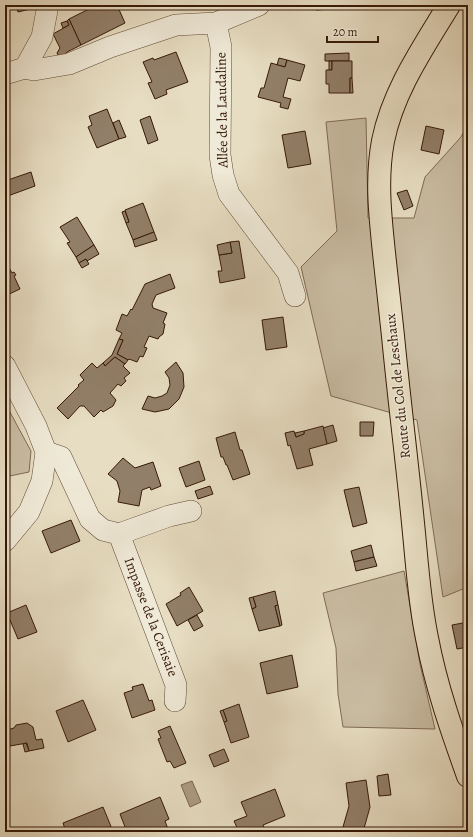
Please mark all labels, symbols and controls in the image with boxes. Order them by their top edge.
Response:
scale bar [327,18,378,44]
text: 20 m [333,24,357,40]
street label: Allée de la Laudaline [211,52,233,169]
street label: Route du Col de Leschaux [381,312,415,459]
street label: Impasse de la Cerisaie [119,555,183,679]

